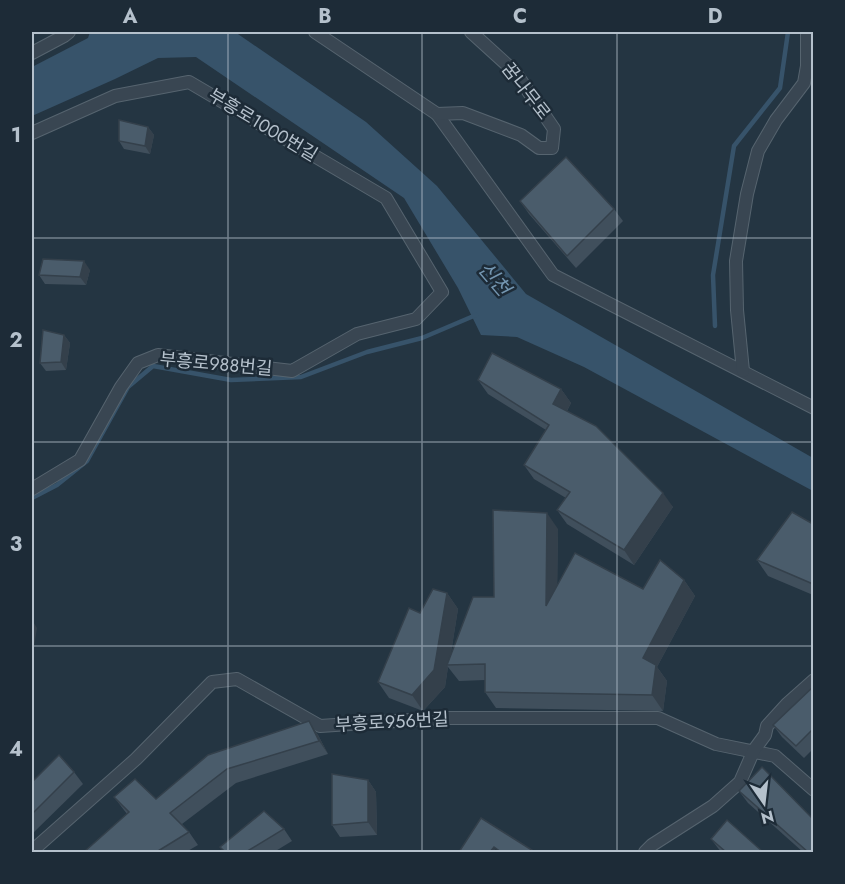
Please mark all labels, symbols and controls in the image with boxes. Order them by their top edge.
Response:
text: A [122,2,138,31]
text: B [318,2,332,31]
text: C [513,2,527,31]
text: D [708,2,722,31]
street label: 꿈나무로 [495,57,557,125]
street label: 부흥로1000번길 [203,82,323,168]
text: 1 [11,121,21,150]
water label: 신천 [471,256,519,304]
text: 2 [9,326,23,355]
street label: 부흥로988번길 [159,346,273,382]
text: 3 [10,530,22,559]
street label: 부흥로956번길 [335,706,449,738]
text: 4 [9,735,23,764]
north arrow [734,773,794,833]
text: N [759,804,776,830]

